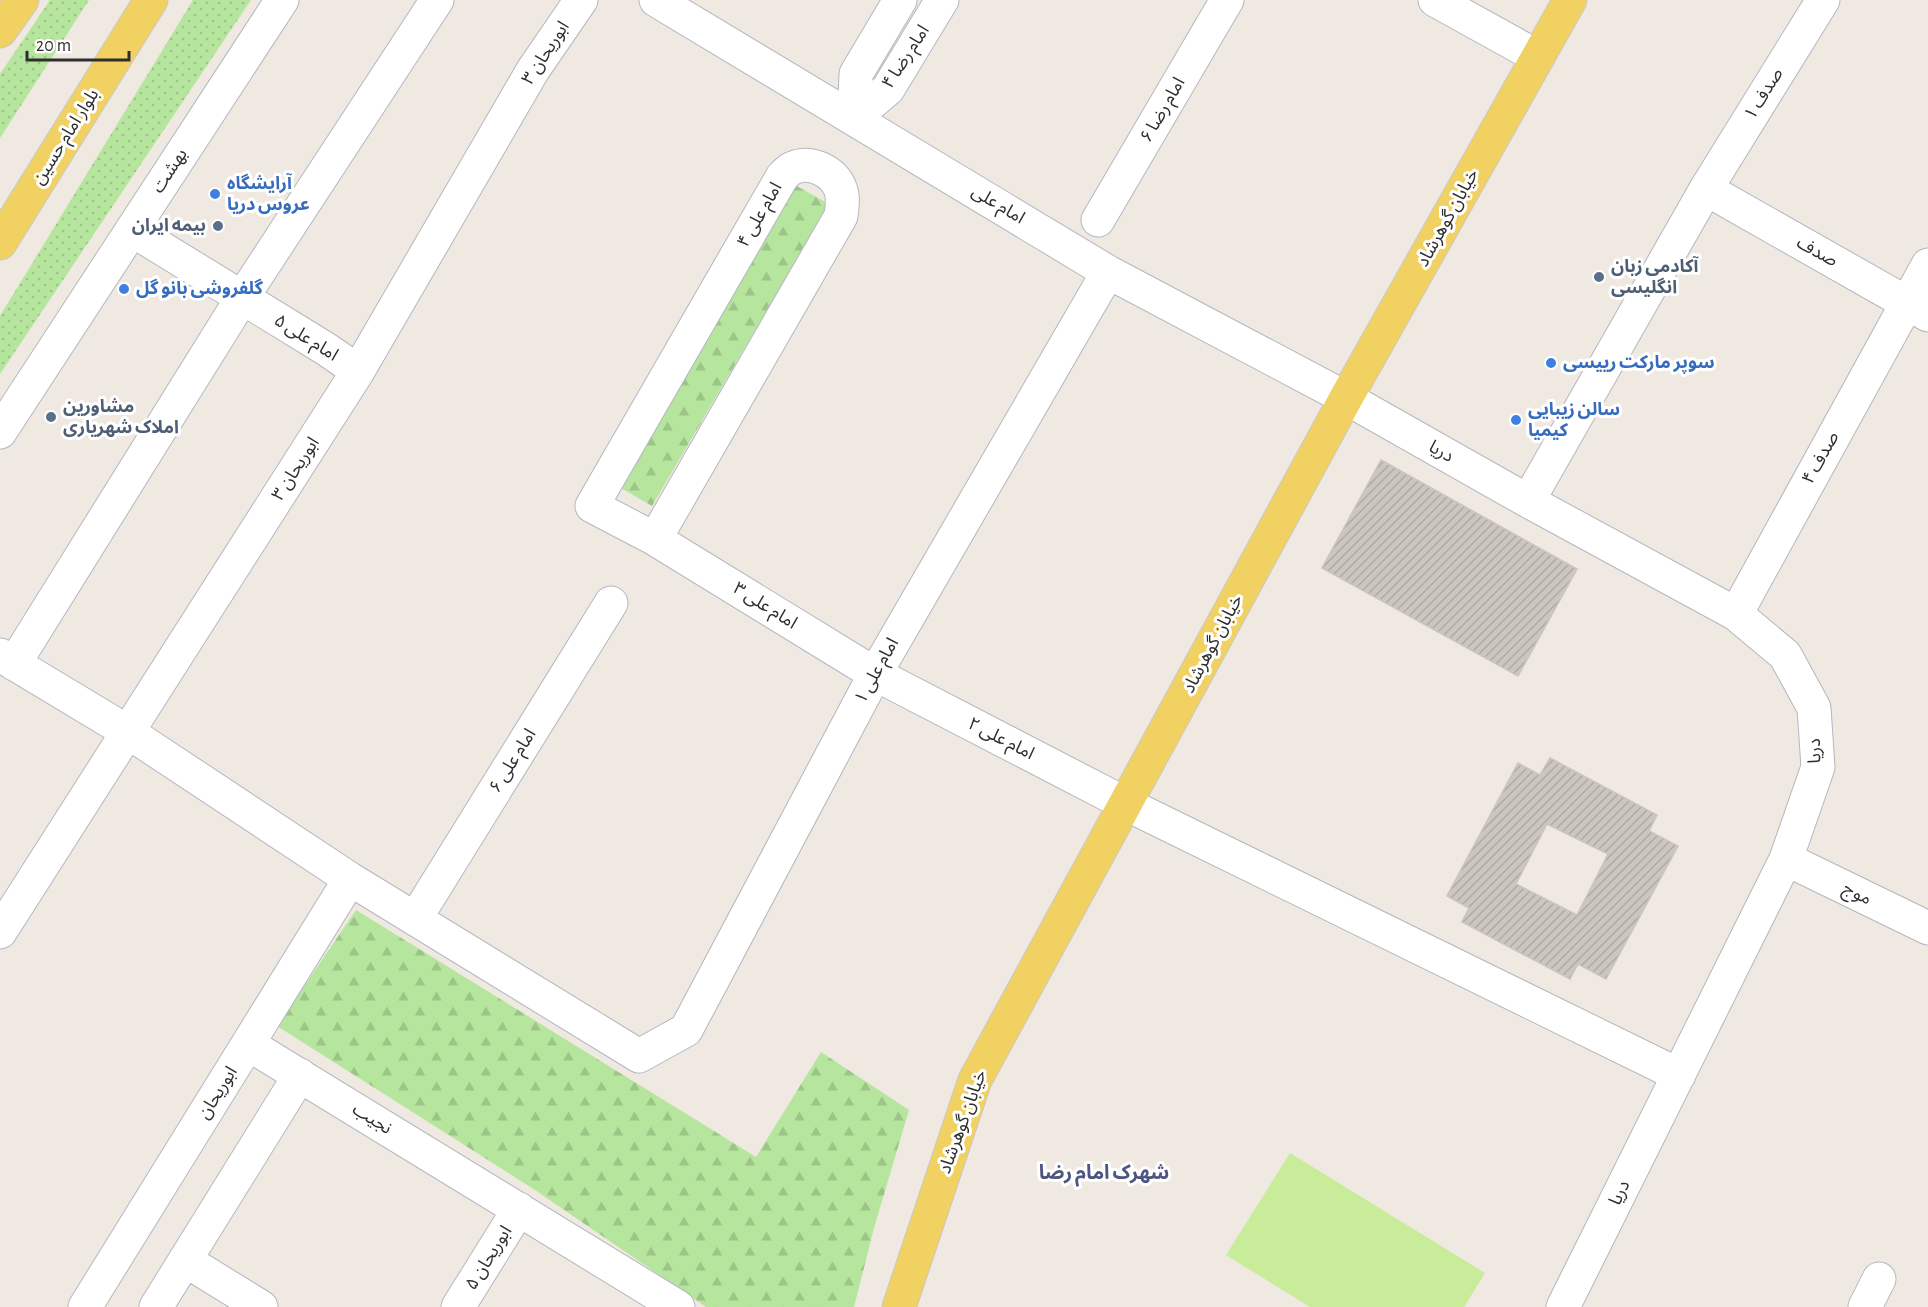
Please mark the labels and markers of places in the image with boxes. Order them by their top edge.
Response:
place label: آرایشگاه عروس دریا [227,172,310,215]
marker: آرایشگاه عروس دریا [208,187,222,201]
place label: بیمه ایران [132,217,206,236]
marker: بیمه ایران [211,219,225,233]
place label: آکادمی زبان انگلیسی [1611,255,1699,297]
marker: آکادمی زبان انگلیسی [1592,270,1606,284]
place label: گلفروشی بانو گل [136,278,264,299]
marker: گلفروشی بانو گل [117,282,131,296]
place label: سوپر مارکت رییسی [1563,354,1715,374]
marker: سوپر مارکت رییسی [1544,356,1558,370]
place label: مشاورین املاک شهریاری [63,398,179,438]
place label: سالن زیبایی کیمیا [1528,401,1620,440]
marker: مشاورین املاک شهریاری [44,410,58,424]
marker: سالن زیبایی کیمیا [1509,413,1523,427]

